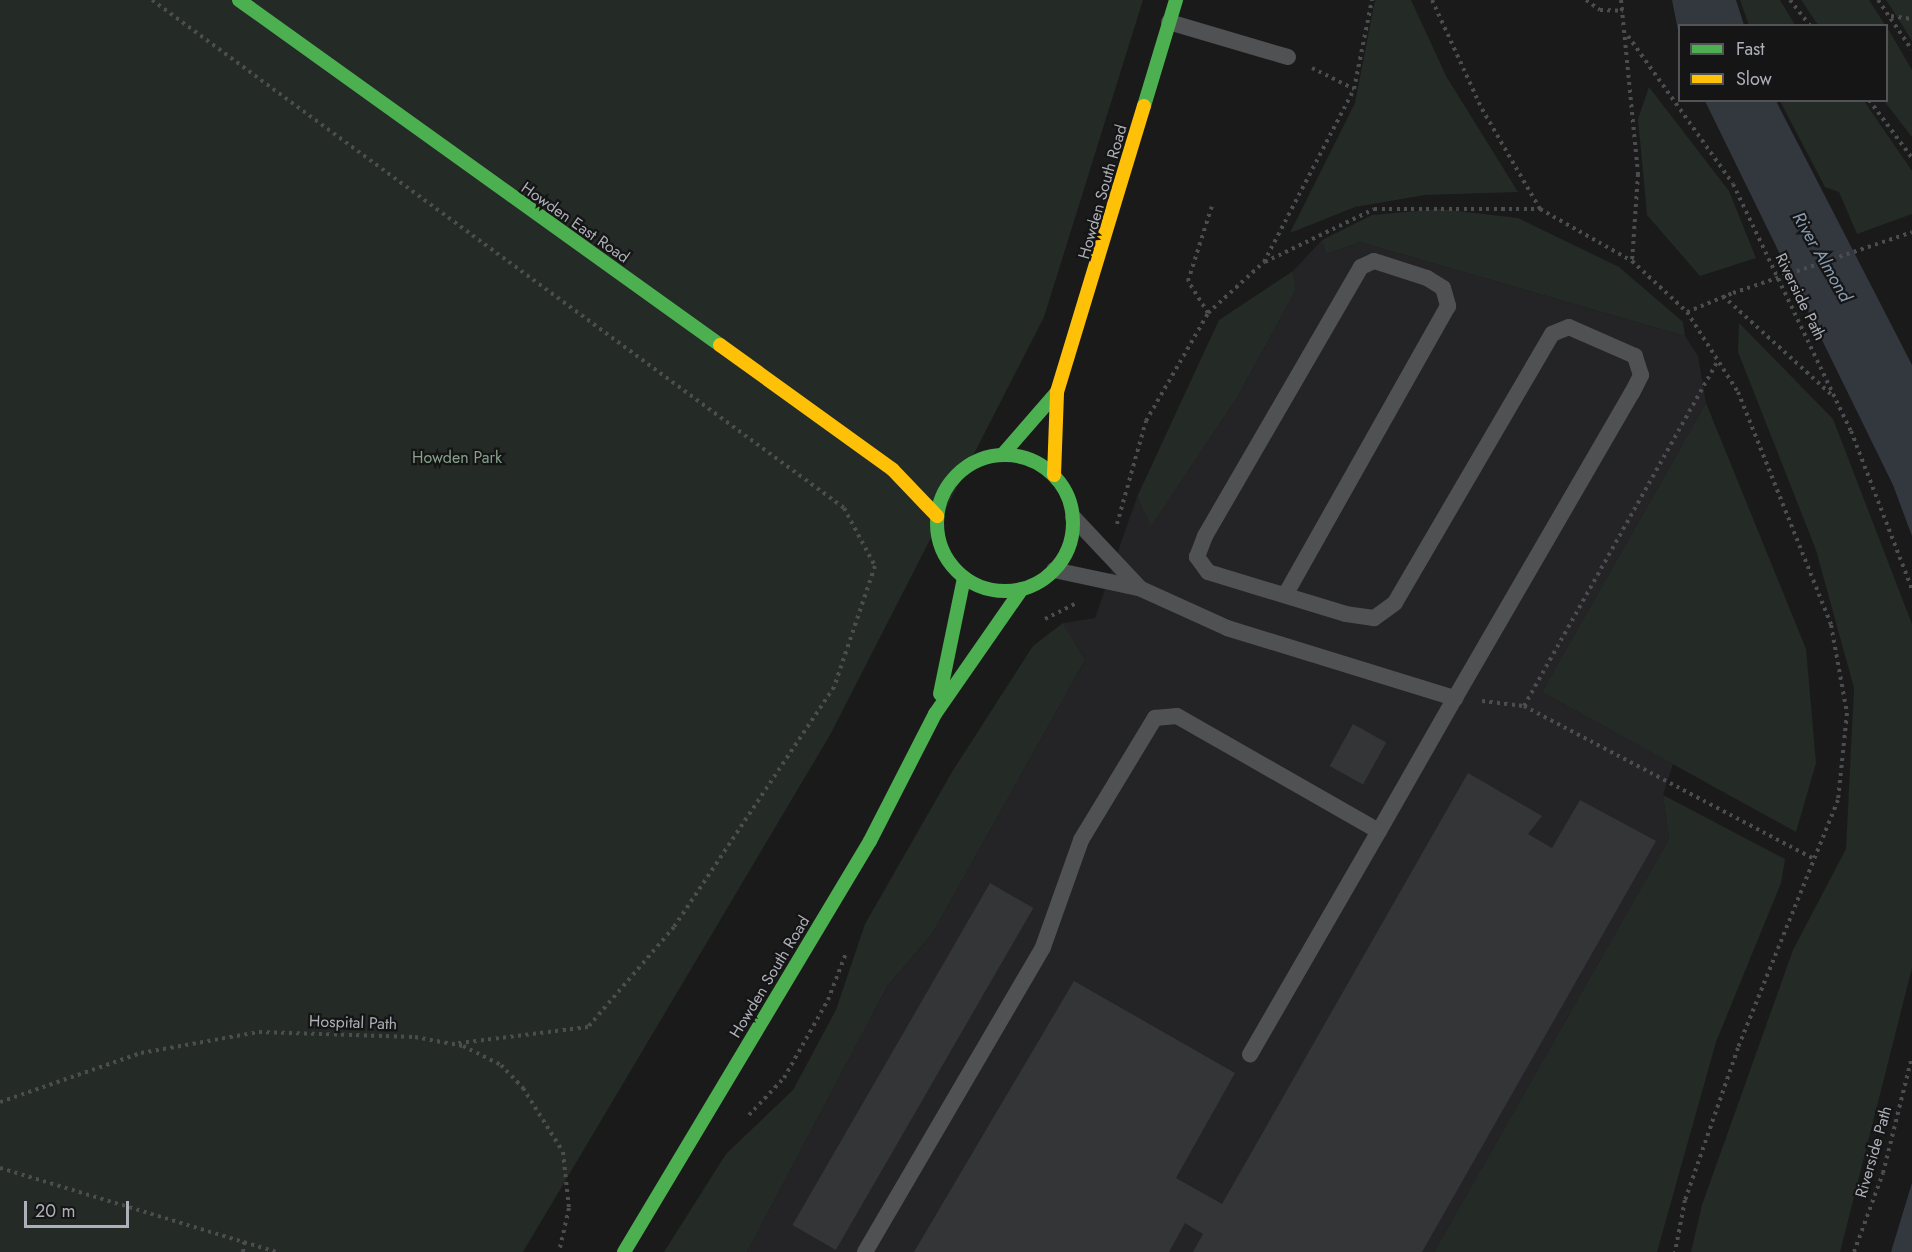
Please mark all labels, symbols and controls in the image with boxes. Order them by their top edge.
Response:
legend [1678,24,1888,102]
text: Fast [1736,36,1765,62]
text: Slow [1736,66,1772,92]
street label: Howden South Road [1075,123,1131,261]
street label: Howden East Road [517,179,633,267]
water label: River Almond [1788,208,1856,306]
street label: Riverside Path [1771,250,1829,344]
park label: Howden Park [412,448,502,468]
street label: Howden South Road [726,913,814,1041]
street label: Hospital Path [309,1012,397,1034]
street label: Riverside Path [1852,1104,1896,1200]
scale bar [27,1189,132,1227]
text: 20 m [35,1198,75,1224]

